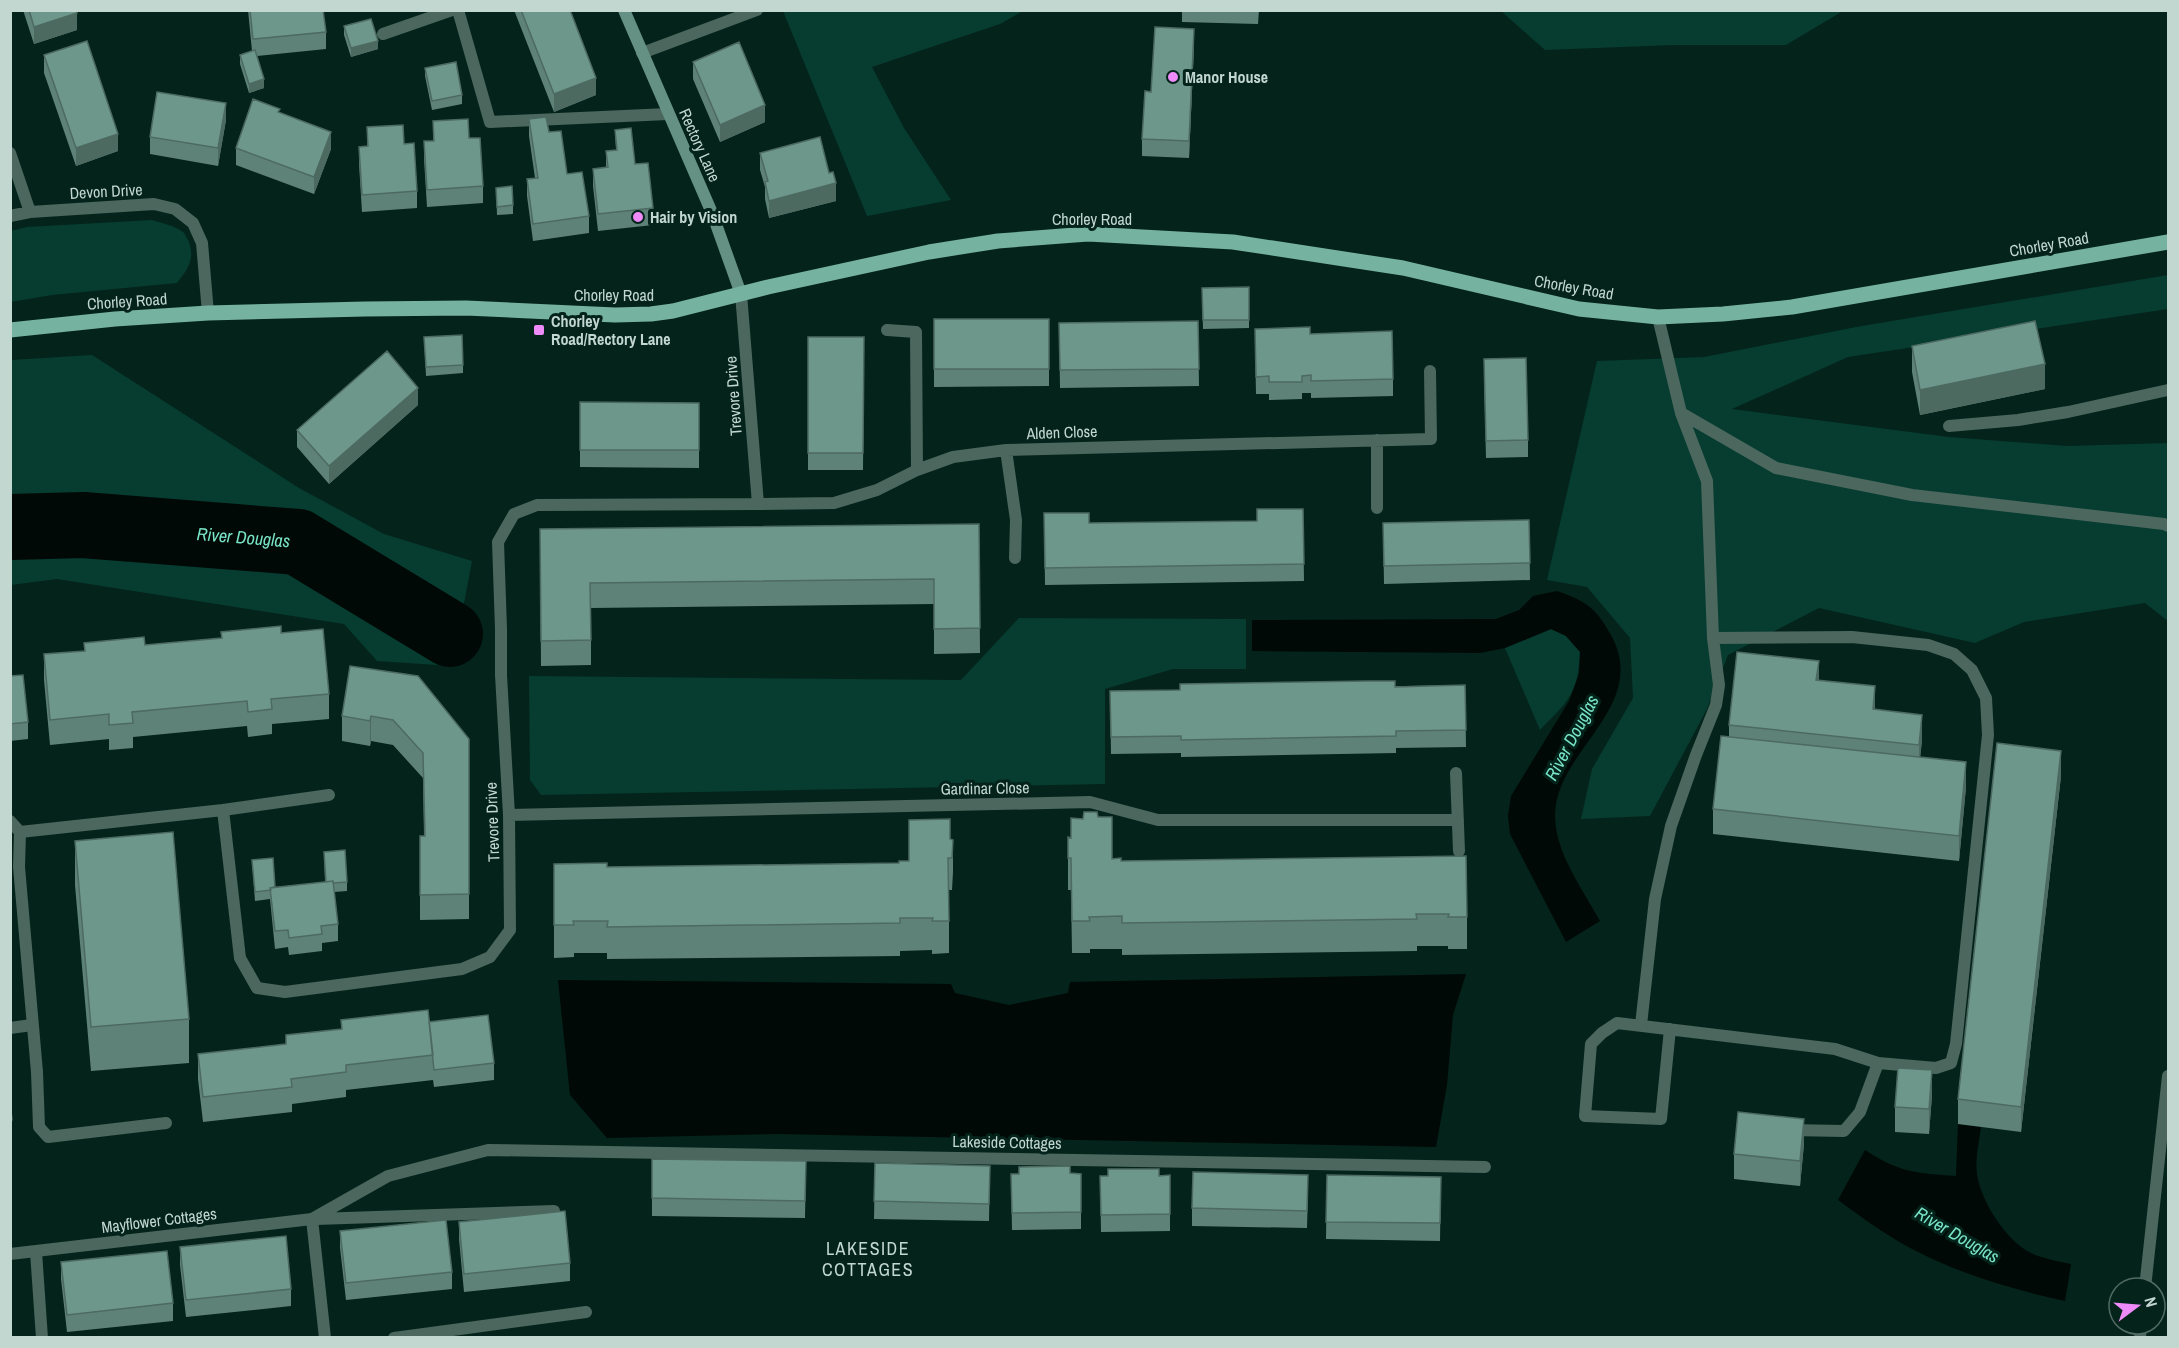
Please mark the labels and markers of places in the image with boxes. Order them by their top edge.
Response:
place label: Manor House [1185,66,1268,88]
marker: Manor House [1166,70,1180,84]
place label: Hair by Vision [650,206,737,228]
marker: Hair by Vision [631,210,645,224]
place label: Chorley Road/Rectory Lane [551,310,671,350]
marker: Chorley Road/Rectory Lane [532,323,546,337]

